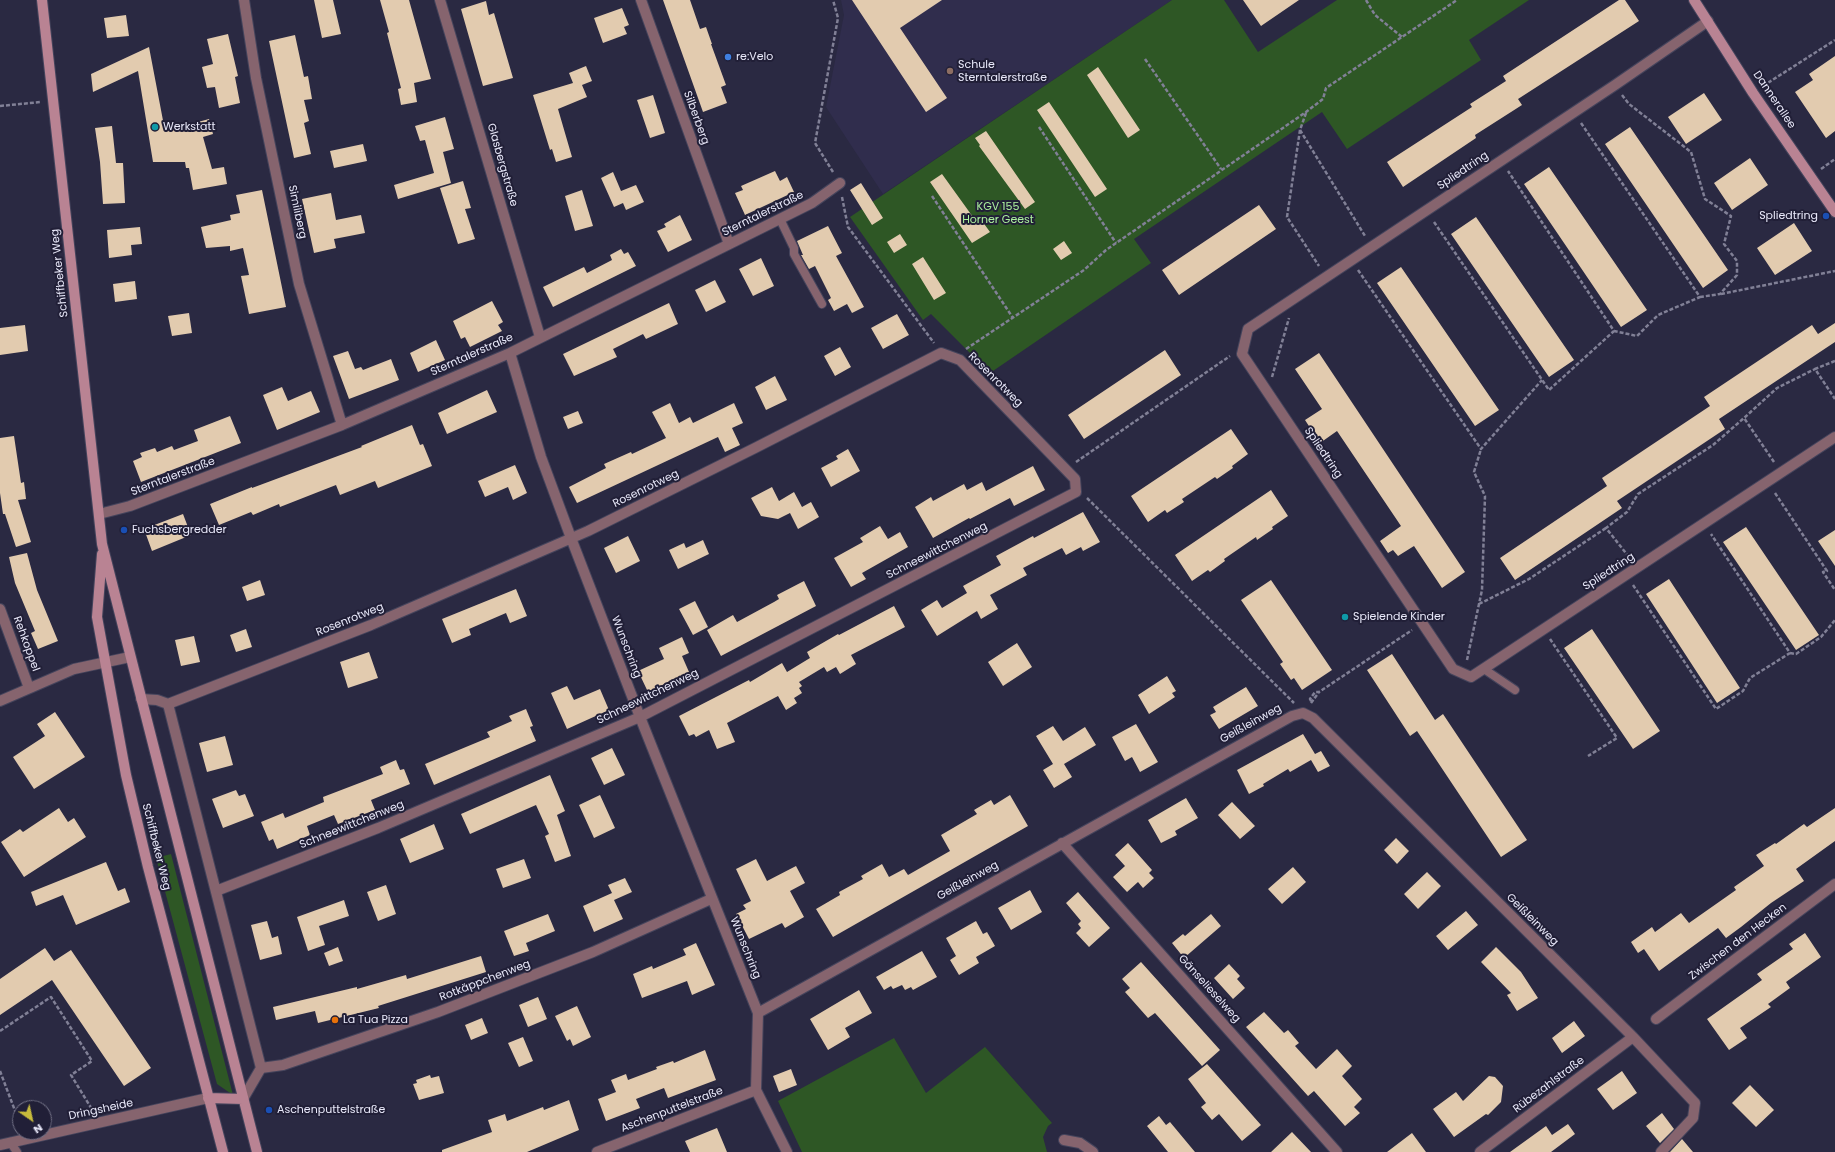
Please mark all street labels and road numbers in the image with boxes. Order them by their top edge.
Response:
street label: Dannerallee [1750,69,1798,131]
street label: Silberberg [680,89,712,147]
street label: Glasbergstraße [484,122,520,208]
street label: Spliedtring [1435,149,1491,193]
street label: Similiberg [285,184,309,240]
street label: Sterntalerstraße [720,189,806,239]
street label: Schiffbeker Weg [49,228,71,318]
street label: Sterntalerstraße [429,331,515,379]
street label: Rosenrotweg [965,350,1025,410]
street label: Spliedtring [1301,425,1345,481]
street label: Sterntalerstraße [129,455,217,499]
street label: Rosenrotweg [611,467,681,511]
street label: Schneewittchenweg [884,520,990,582]
street label: Spliedtring [1581,550,1637,594]
street label: Rosenrotweg [314,600,386,640]
street label: Wunschring [608,614,644,680]
street label: Rehkoppel [10,615,42,673]
street label: Schneewittchenweg [595,667,701,727]
street label: Geißleinweg [1218,702,1284,746]
street label: Schneewittchenweg [298,798,406,852]
street label: Schiffbeker Weg [139,802,173,892]
street label: Geißleinweg [935,859,1001,903]
street label: Geißleinweg [1503,891,1561,949]
street label: Zwischen den Hecken [1687,901,1789,983]
street label: Wunschring [727,915,763,981]
street label: Gänselieselweg [1175,952,1243,1026]
street label: Rotkäppchenweg [438,958,532,1004]
street label: Rübezahlstraße [1511,1054,1587,1116]
street label: Aschenputtelstraße [619,1084,725,1136]
street label: Dringsheide [68,1097,134,1123]

